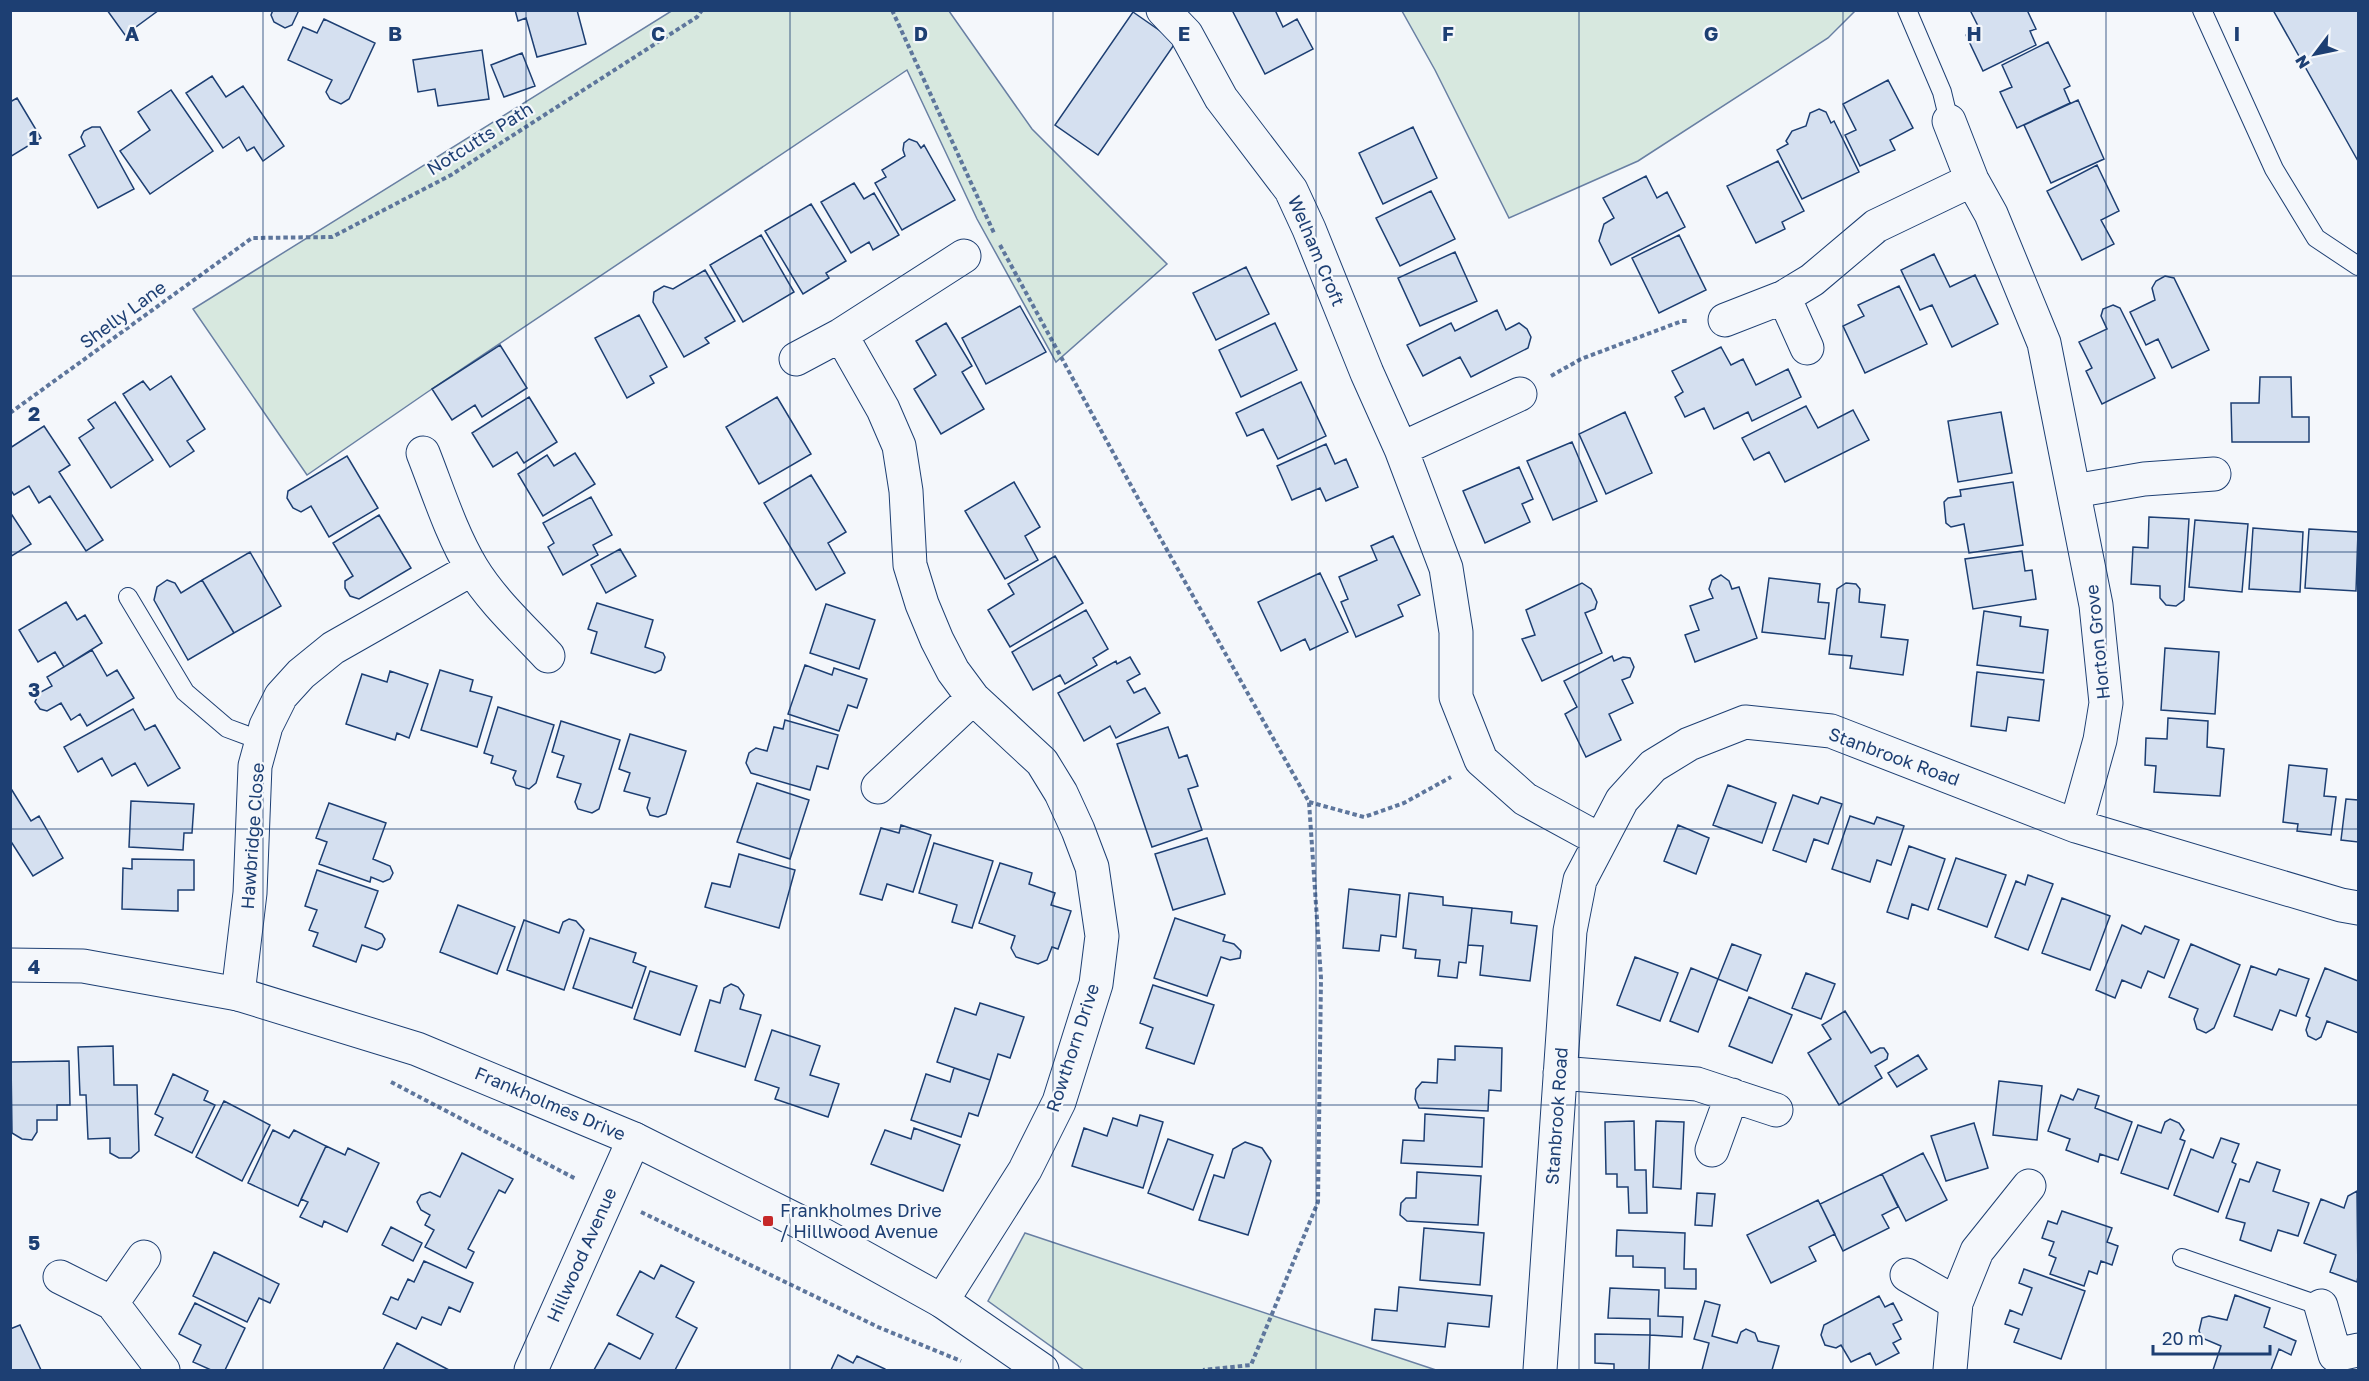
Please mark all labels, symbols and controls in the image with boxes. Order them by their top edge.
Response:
text: A [125,21,139,45]
text: B [388,21,402,45]
text: C [651,21,665,45]
text: D [914,21,928,45]
text: E [1178,21,1190,45]
text: F [1442,21,1454,45]
text: G [1704,21,1718,45]
text: H [1966,21,1982,45]
text: I [2234,21,2240,45]
north arrow [2285,24,2345,84]
text: N [2291,51,2314,72]
street label: Notcutts Path [423,97,536,179]
text: 1 [29,125,39,149]
street label: Welham Croft [1284,192,1350,309]
street label: Shelly Lane [75,276,170,353]
text: 2 [28,401,40,425]
street label: Horton Grove [2080,583,2114,701]
text: 3 [28,677,40,701]
street label: Stanbrook Road [1826,722,1963,790]
street label: Hawbridge Close [236,762,268,910]
text: 4 [28,954,40,978]
street label: Rowthorn Drive [1041,981,1103,1115]
street label: Stanbrook Road [1540,1046,1572,1185]
street label: Frankholmes Drive [472,1061,629,1145]
street label: Hillwood Avenue [542,1184,621,1325]
place label: Frankholmes Drive / Hillwood Avenue [780,1199,942,1242]
marker: Frankholmes Drive / Hillwood Avenue [761,1214,775,1228]
text: 5 [28,1230,40,1254]
scale bar [2153,1318,2270,1356]
text: 20 m [2162,1327,2204,1349]

